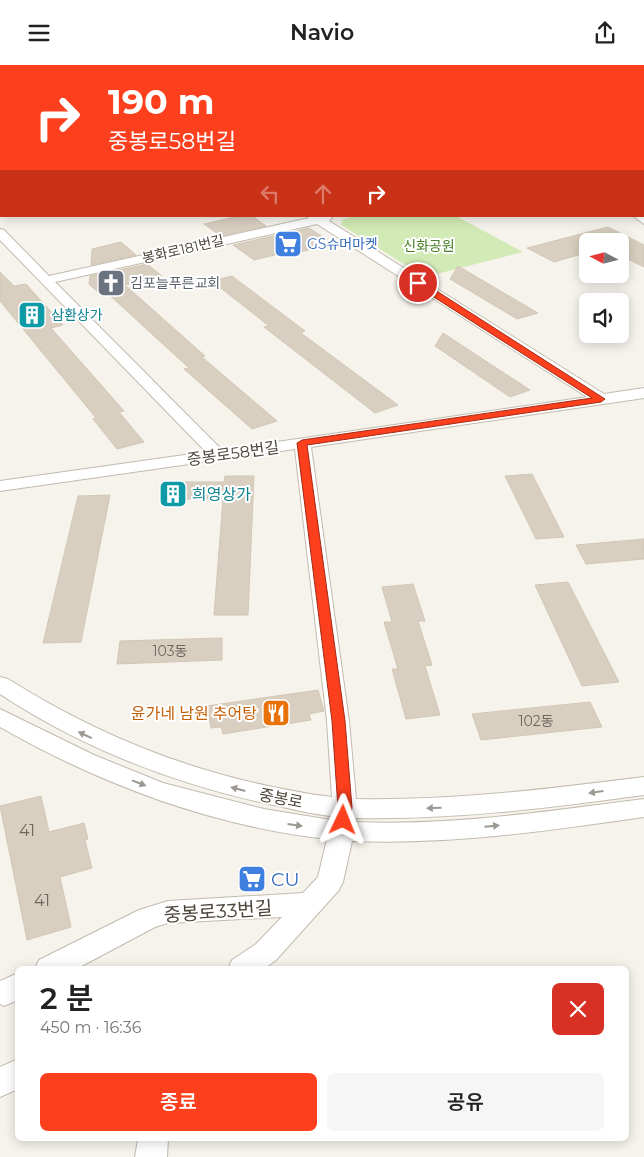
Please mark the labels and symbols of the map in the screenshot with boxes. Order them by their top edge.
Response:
supermarket icon: GS슈머마켓 [273,229,303,259]
street label: 봉화로181번길 [140,231,226,267]
north arrow [579,233,629,283]
place label: GS슈머마켓 [307,235,378,253]
park label: 신화공원 [403,237,455,255]
pin [397,262,439,304]
church icon: 김포늘푸른교회 [96,268,126,298]
place label: 김포늘푸른교회 [130,274,220,292]
building icon: 삼환상가 [17,300,47,330]
place label: 삼환상가 [51,306,103,324]
street label: 중봉로58번길 [186,438,280,469]
building icon: 희영상가 [158,479,188,509]
place label: 희영상가 [192,485,251,504]
house number: 103동 [153,642,188,660]
restaurant icon: 윤가네 남원 추어탕 [261,698,291,728]
place label: 윤가네 남원 추어탕 [131,704,257,723]
house number: 102동 [518,712,554,730]
one-way arrow [78,731,93,739]
one-way arrow [131,780,146,787]
one-way arrow [231,784,246,792]
street label: 중봉로 [257,785,305,812]
one-way arrow [587,788,603,796]
position arrow [316,793,368,845]
one-way arrow [426,804,442,812]
house number: 41 [19,821,35,840]
one-way arrow [288,821,304,829]
one-way arrow [485,822,501,830]
supermarket icon: CU [237,864,267,894]
place label: CU [271,868,300,891]
house number: 41 [34,891,50,910]
street label: 중봉로33번길 [163,896,273,927]

